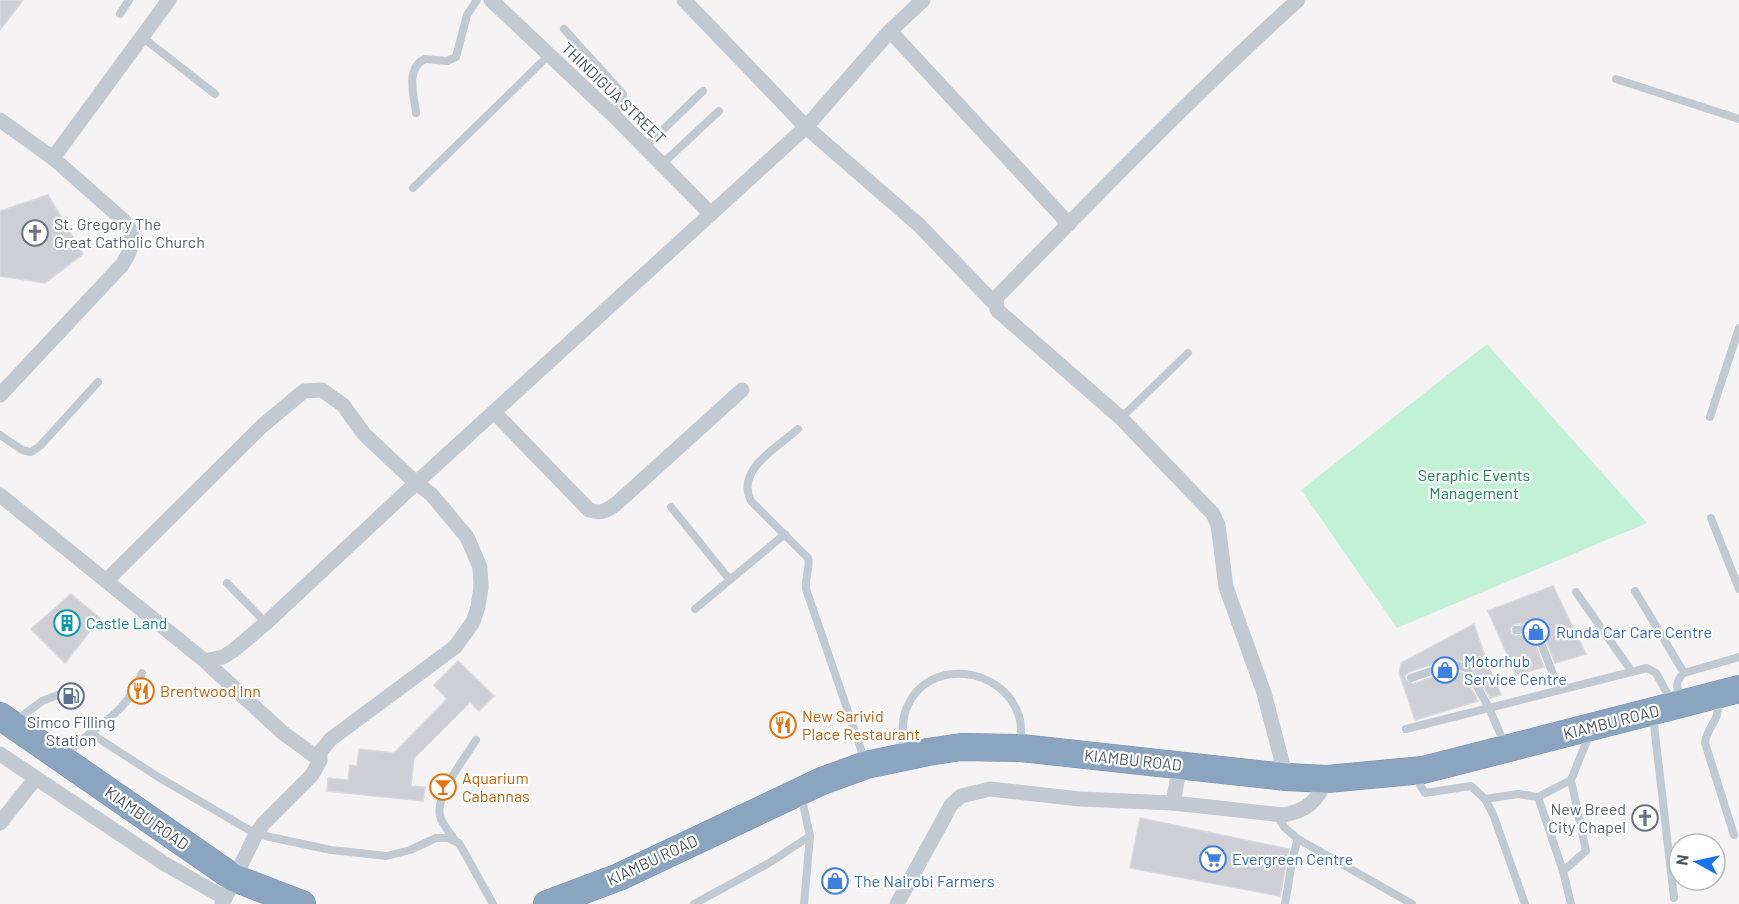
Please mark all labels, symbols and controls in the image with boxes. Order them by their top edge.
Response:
street label: THINDIGUA STREET [558,38,670,147]
place label: St. Gregory The Great Catholic Church [54,214,205,251]
church icon: St. Gregory The Great Catholic Church [20,218,50,248]
park label: Seraphic Events Management [1418,465,1530,502]
building icon: Castle Land [52,608,82,638]
place label: Castle Land [86,613,167,632]
shop icon: Runda Car Care Centre [1521,617,1551,647]
place label: Runda Car Care Centre [1556,622,1712,641]
place label: Motorhub Service Centre [1464,651,1567,688]
shop icon: Motorhub Service Centre [1430,655,1460,685]
restaurant icon: Brentwood Inn [126,676,156,706]
fuel station icon: Simco Filling Station [56,681,86,711]
place label: Brentwood Inn [160,681,261,700]
street label: KIAMBU ROAD [1561,700,1661,743]
place label: New Sarivid Place Restaurant [802,706,920,743]
restaurant icon: New Sarivid Place Restaurant [768,710,798,740]
place label: Simco Filling Station [27,712,115,749]
street label: KIAMBU ROAD [1083,745,1183,774]
place label: Aquarium Cabannas [462,768,530,805]
bar icon: Aquarium Cabannas [428,772,458,802]
street label: KIAMBU ROAD [102,782,193,853]
place label: New Breed City Chapel [1548,799,1626,836]
church icon: New Breed City Chapel [1630,803,1660,833]
street label: KIAMBU ROAD [603,830,700,889]
north arrow [1667,832,1727,892]
supermarket icon: Evergreen Centre [1198,844,1228,874]
place label: Evergreen Centre [1232,849,1353,868]
text: N [1672,853,1692,866]
shop icon: The Nairobi Farmers [820,866,850,896]
place label: The Nairobi Farmers [854,871,995,890]

